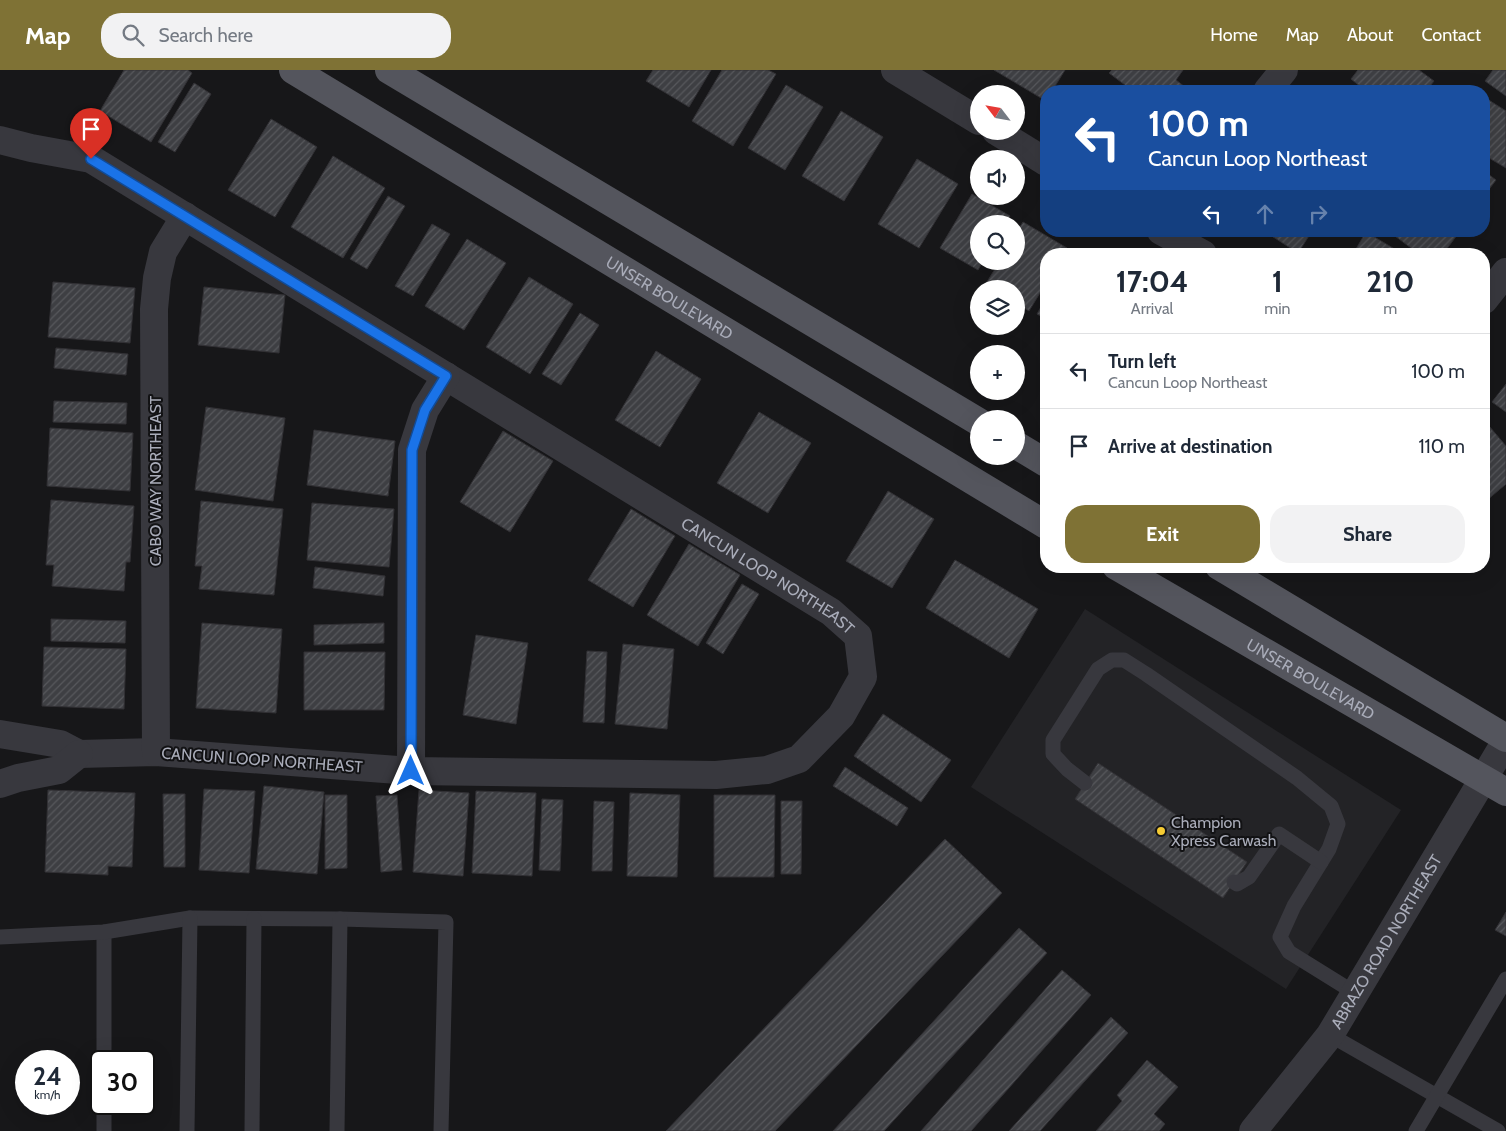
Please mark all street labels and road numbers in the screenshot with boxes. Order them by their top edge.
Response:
street label: UNSER BOULEVARD [603,252,737,343]
street label: CABO WAY NORTHEAST [146,395,165,566]
street label: CANCUN LOOP NORTHEAST [678,513,859,638]
street label: UNSER BOULEVARD [1243,634,1378,723]
street label: CANCUN LOOP NORTHEAST [161,743,364,777]
street label: ABRAZO ROAD NORTHEAST [1326,851,1446,1032]

